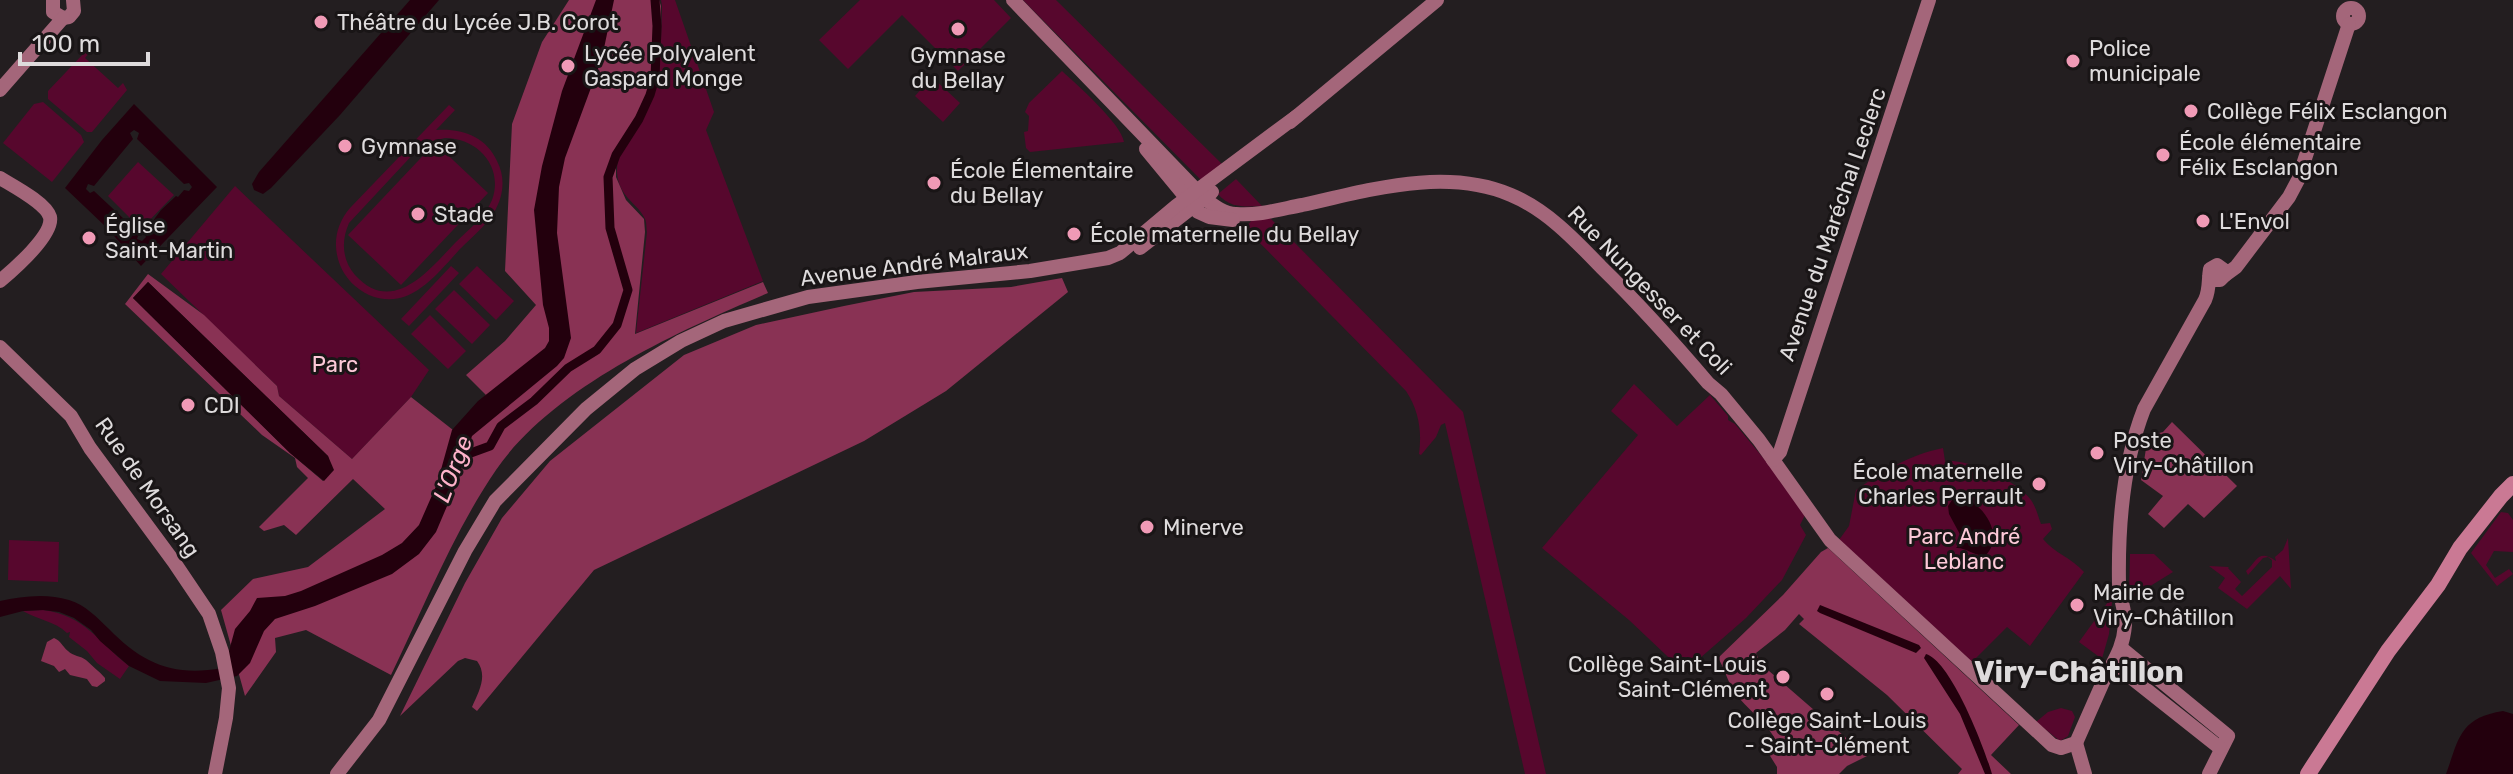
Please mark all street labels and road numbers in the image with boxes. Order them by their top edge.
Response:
street label: Avenue du Maréchal Leclerc [1773,84,1892,364]
street label: Rue Nungesser et Coli [1562,200,1737,381]
street label: Avenue André Malraux [799,237,1030,292]
street label: Rue de Morsang [89,412,206,562]

